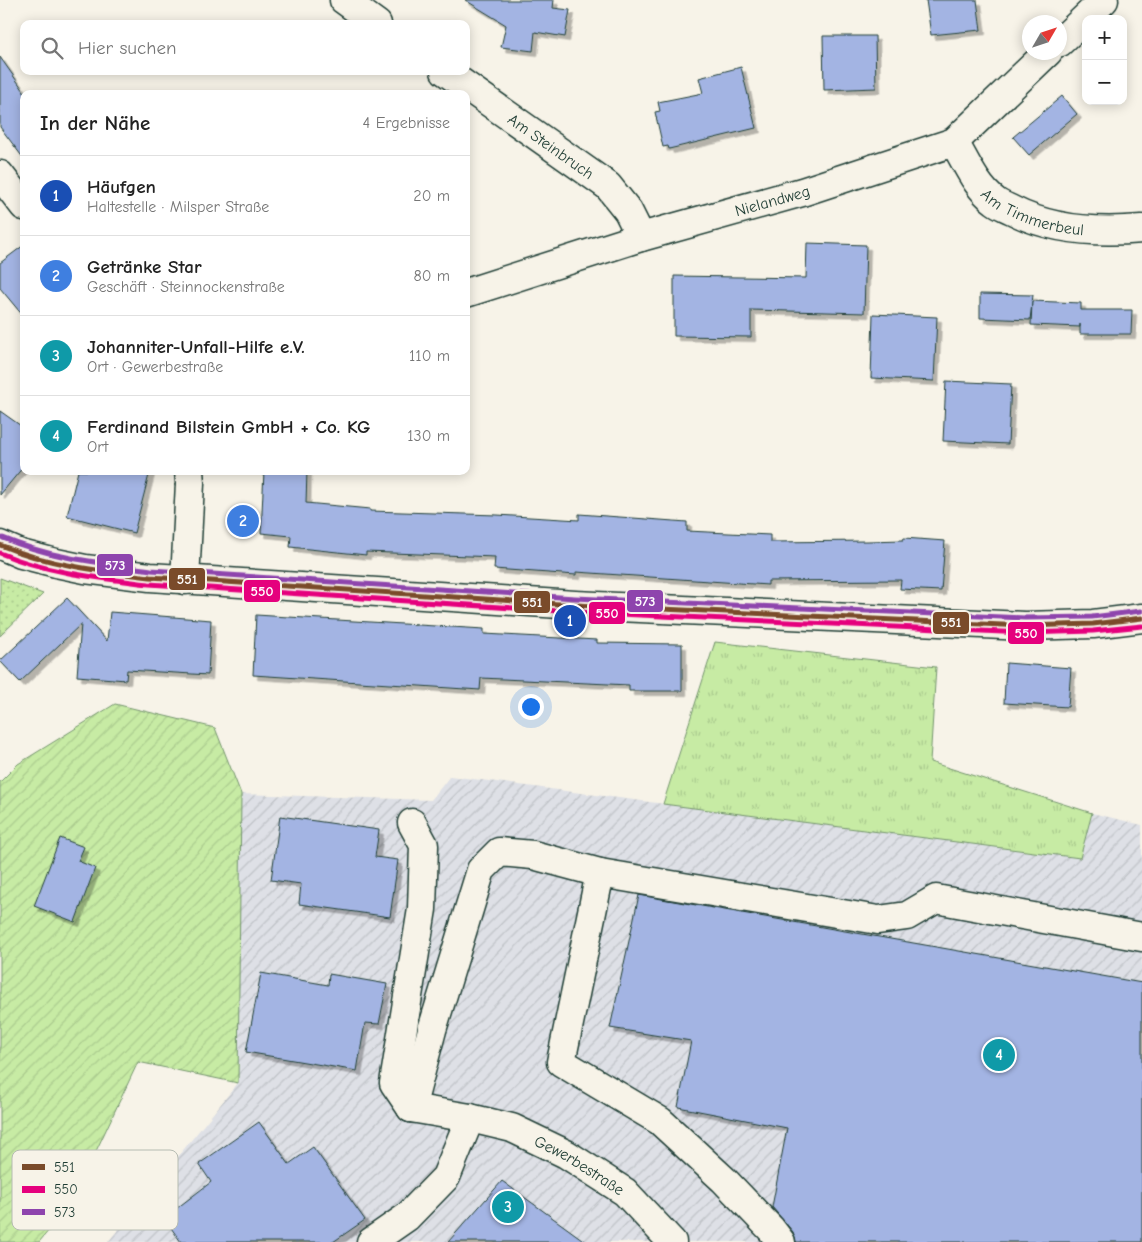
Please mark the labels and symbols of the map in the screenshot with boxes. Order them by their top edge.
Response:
north arrow [1022,15,1067,60]
street label: Am Steinbruch [504,110,597,183]
street label: Nielandweg [733,182,812,220]
street label: Am Timmerbeul [977,185,1085,239]
pin: 2 [227,502,259,540]
line badge: 573 [96,553,134,577]
text: 573 [105,557,125,574]
line badge: 551 [168,567,206,591]
text: 551 [177,571,197,588]
line badge: 550 [243,579,281,603]
text: 550 [251,583,273,600]
line badge: 573 [626,589,664,613]
line badge: 551 [513,590,551,614]
text: 573 [635,593,655,610]
text: 551 [522,594,542,611]
line badge: 550 [588,601,626,625]
pin: 1 [554,602,586,640]
text: 550 [596,605,618,622]
line badge: 551 [932,611,970,635]
text: 551 [941,614,961,631]
line badge: 550 [1007,621,1045,645]
text: 550 [1015,625,1037,642]
your location [518,694,544,720]
pin: 4 [983,1036,1015,1074]
street label: Gewerbestraße [531,1132,627,1199]
legend [12,1150,178,1230]
text: 551 [54,1159,75,1176]
text: 550 [54,1181,78,1198]
pin: 3 [492,1188,524,1226]
text: 573 [54,1204,75,1221]

